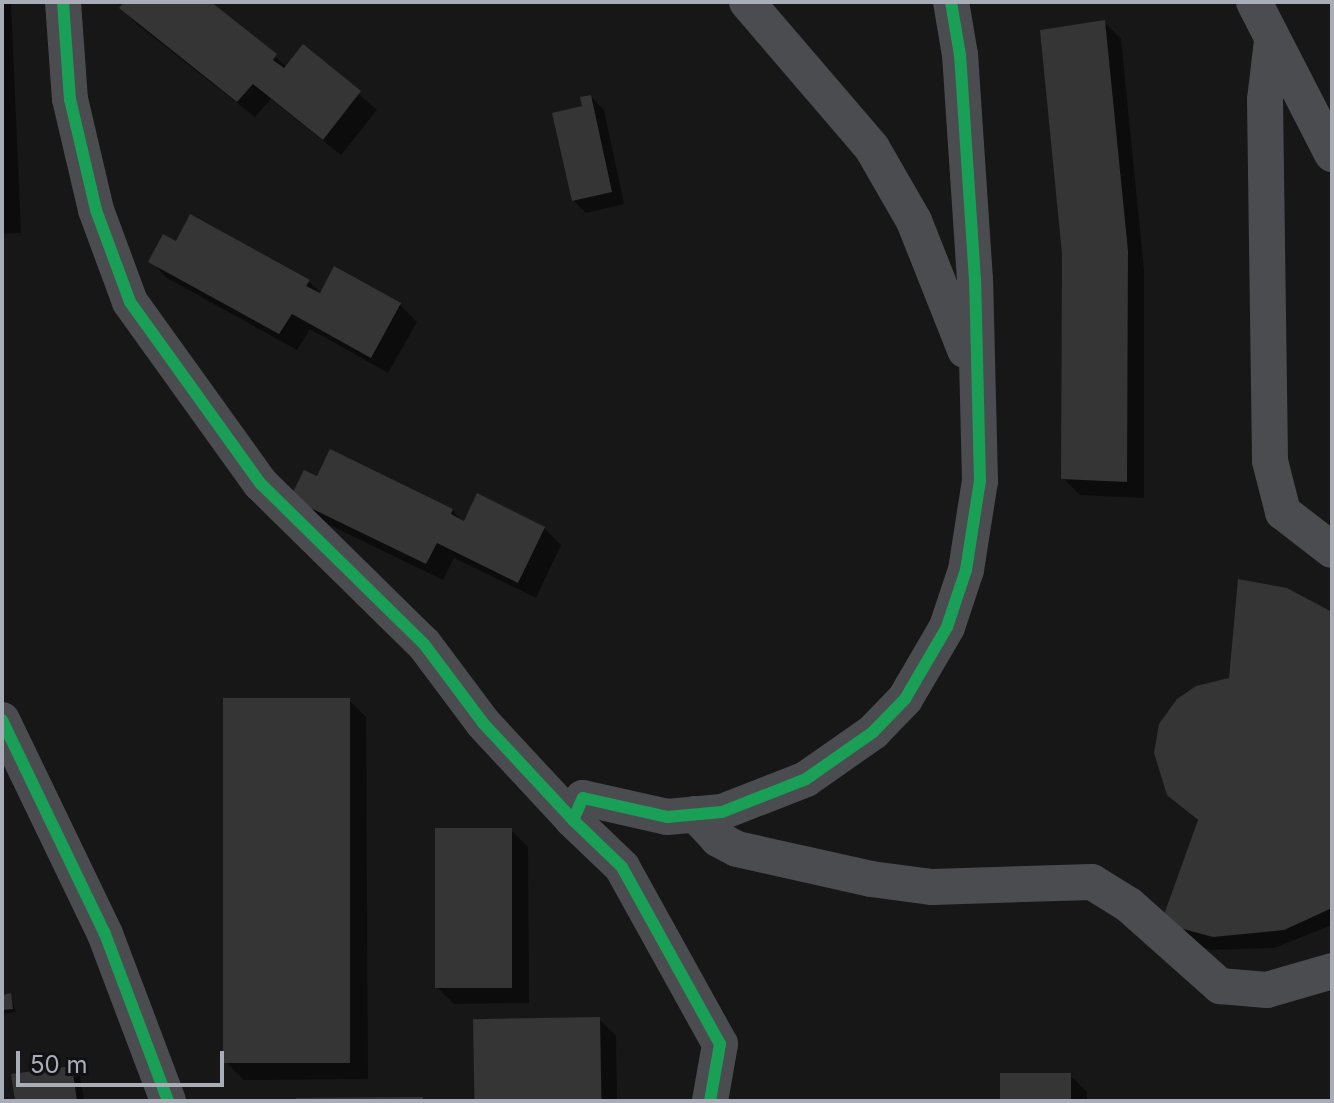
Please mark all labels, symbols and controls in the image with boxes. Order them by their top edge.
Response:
scale bar [20,1035,228,1085]
text: 50 m [30,1050,88,1079]

